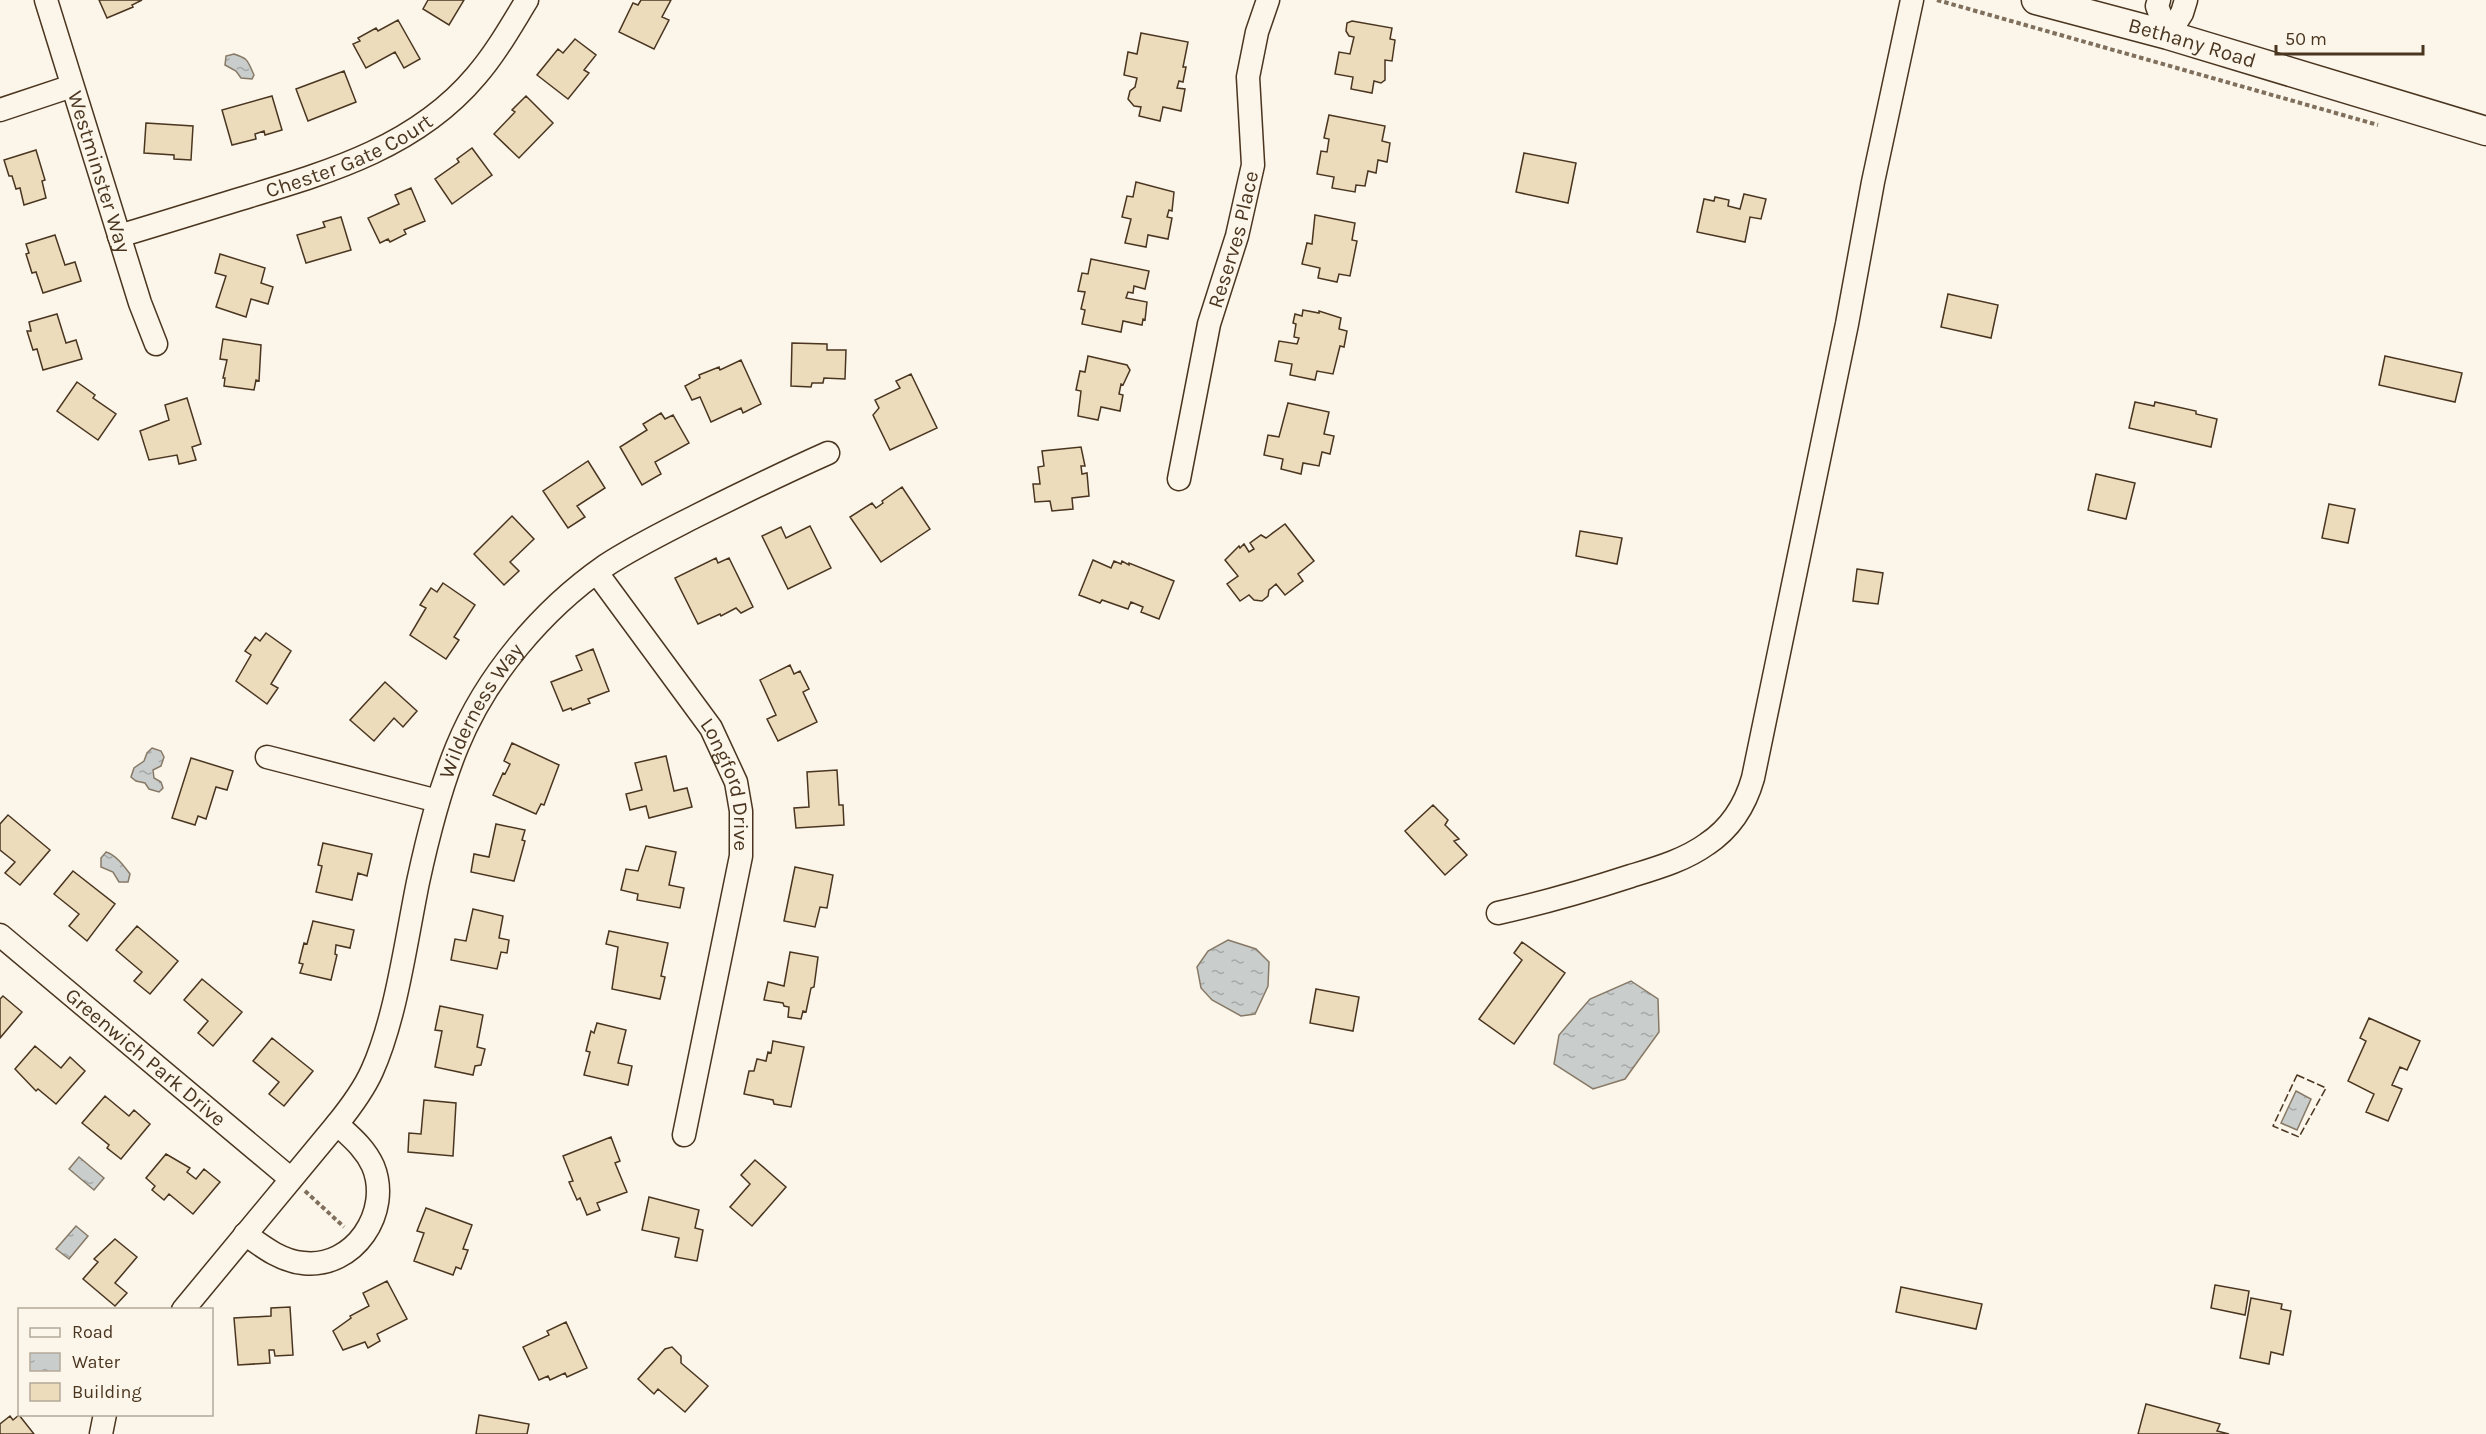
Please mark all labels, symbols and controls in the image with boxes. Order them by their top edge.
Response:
street label: Bethany Road [2126,13,2259,73]
scale bar [2276,18,2423,56]
text: 50 m [2285,28,2327,50]
street label: Westminster Way [63,88,136,256]
street label: Chester Gate Court [263,109,437,203]
street label: Reserves Place [1203,169,1263,311]
street label: Wilderness Way [434,638,528,782]
street label: Longford Drive [696,713,754,851]
street label: Greenwich Park Drive [60,983,231,1131]
legend [18,1308,213,1416]
text: Road [72,1321,113,1343]
text: Water [72,1351,120,1373]
text: Building [72,1381,142,1403]

